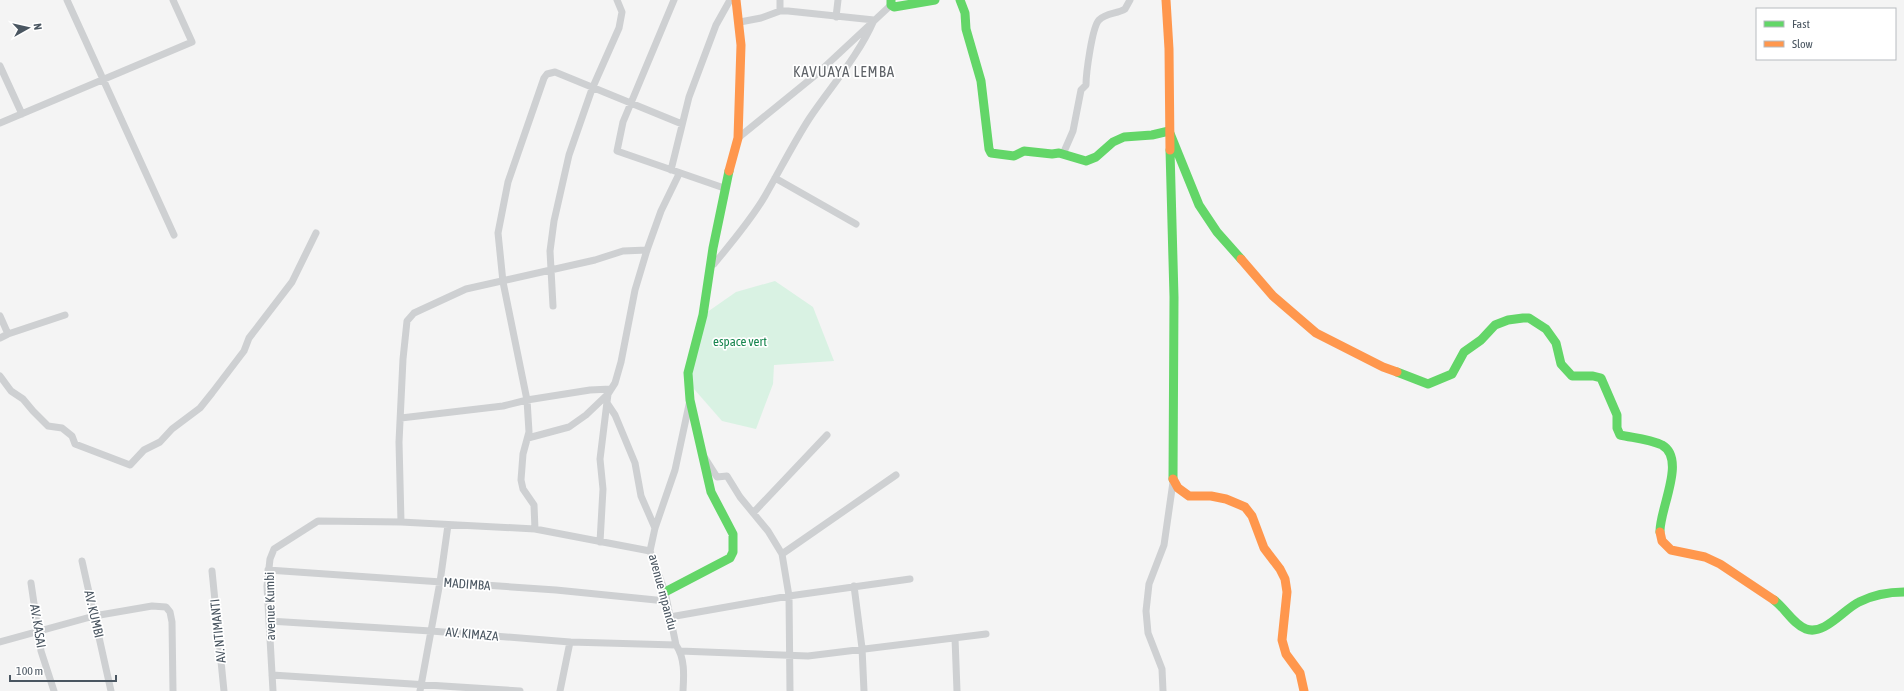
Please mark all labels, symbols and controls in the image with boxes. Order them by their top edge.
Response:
north arrow [8,8,48,48]
legend [1756,8,1896,60]
text: Fast [1792,17,1810,31]
text: N [32,23,44,31]
text: Slow [1792,37,1813,51]
district label: KAVUAYA LEMBA [793,63,895,80]
park label: espace vert [713,334,767,349]
street label: avenue mpandu [646,553,680,631]
street label: avenue Kumbi [262,572,278,640]
street label: MADIMBA [443,575,492,593]
street label: AV. KUMBI [81,589,107,639]
street label: AV. NTIMANTI [207,598,229,664]
street label: AV. KASAI [27,603,49,649]
street label: AV. KIMAZA [445,624,500,644]
scale bar [10,657,116,683]
text: 100 m [16,664,43,678]

